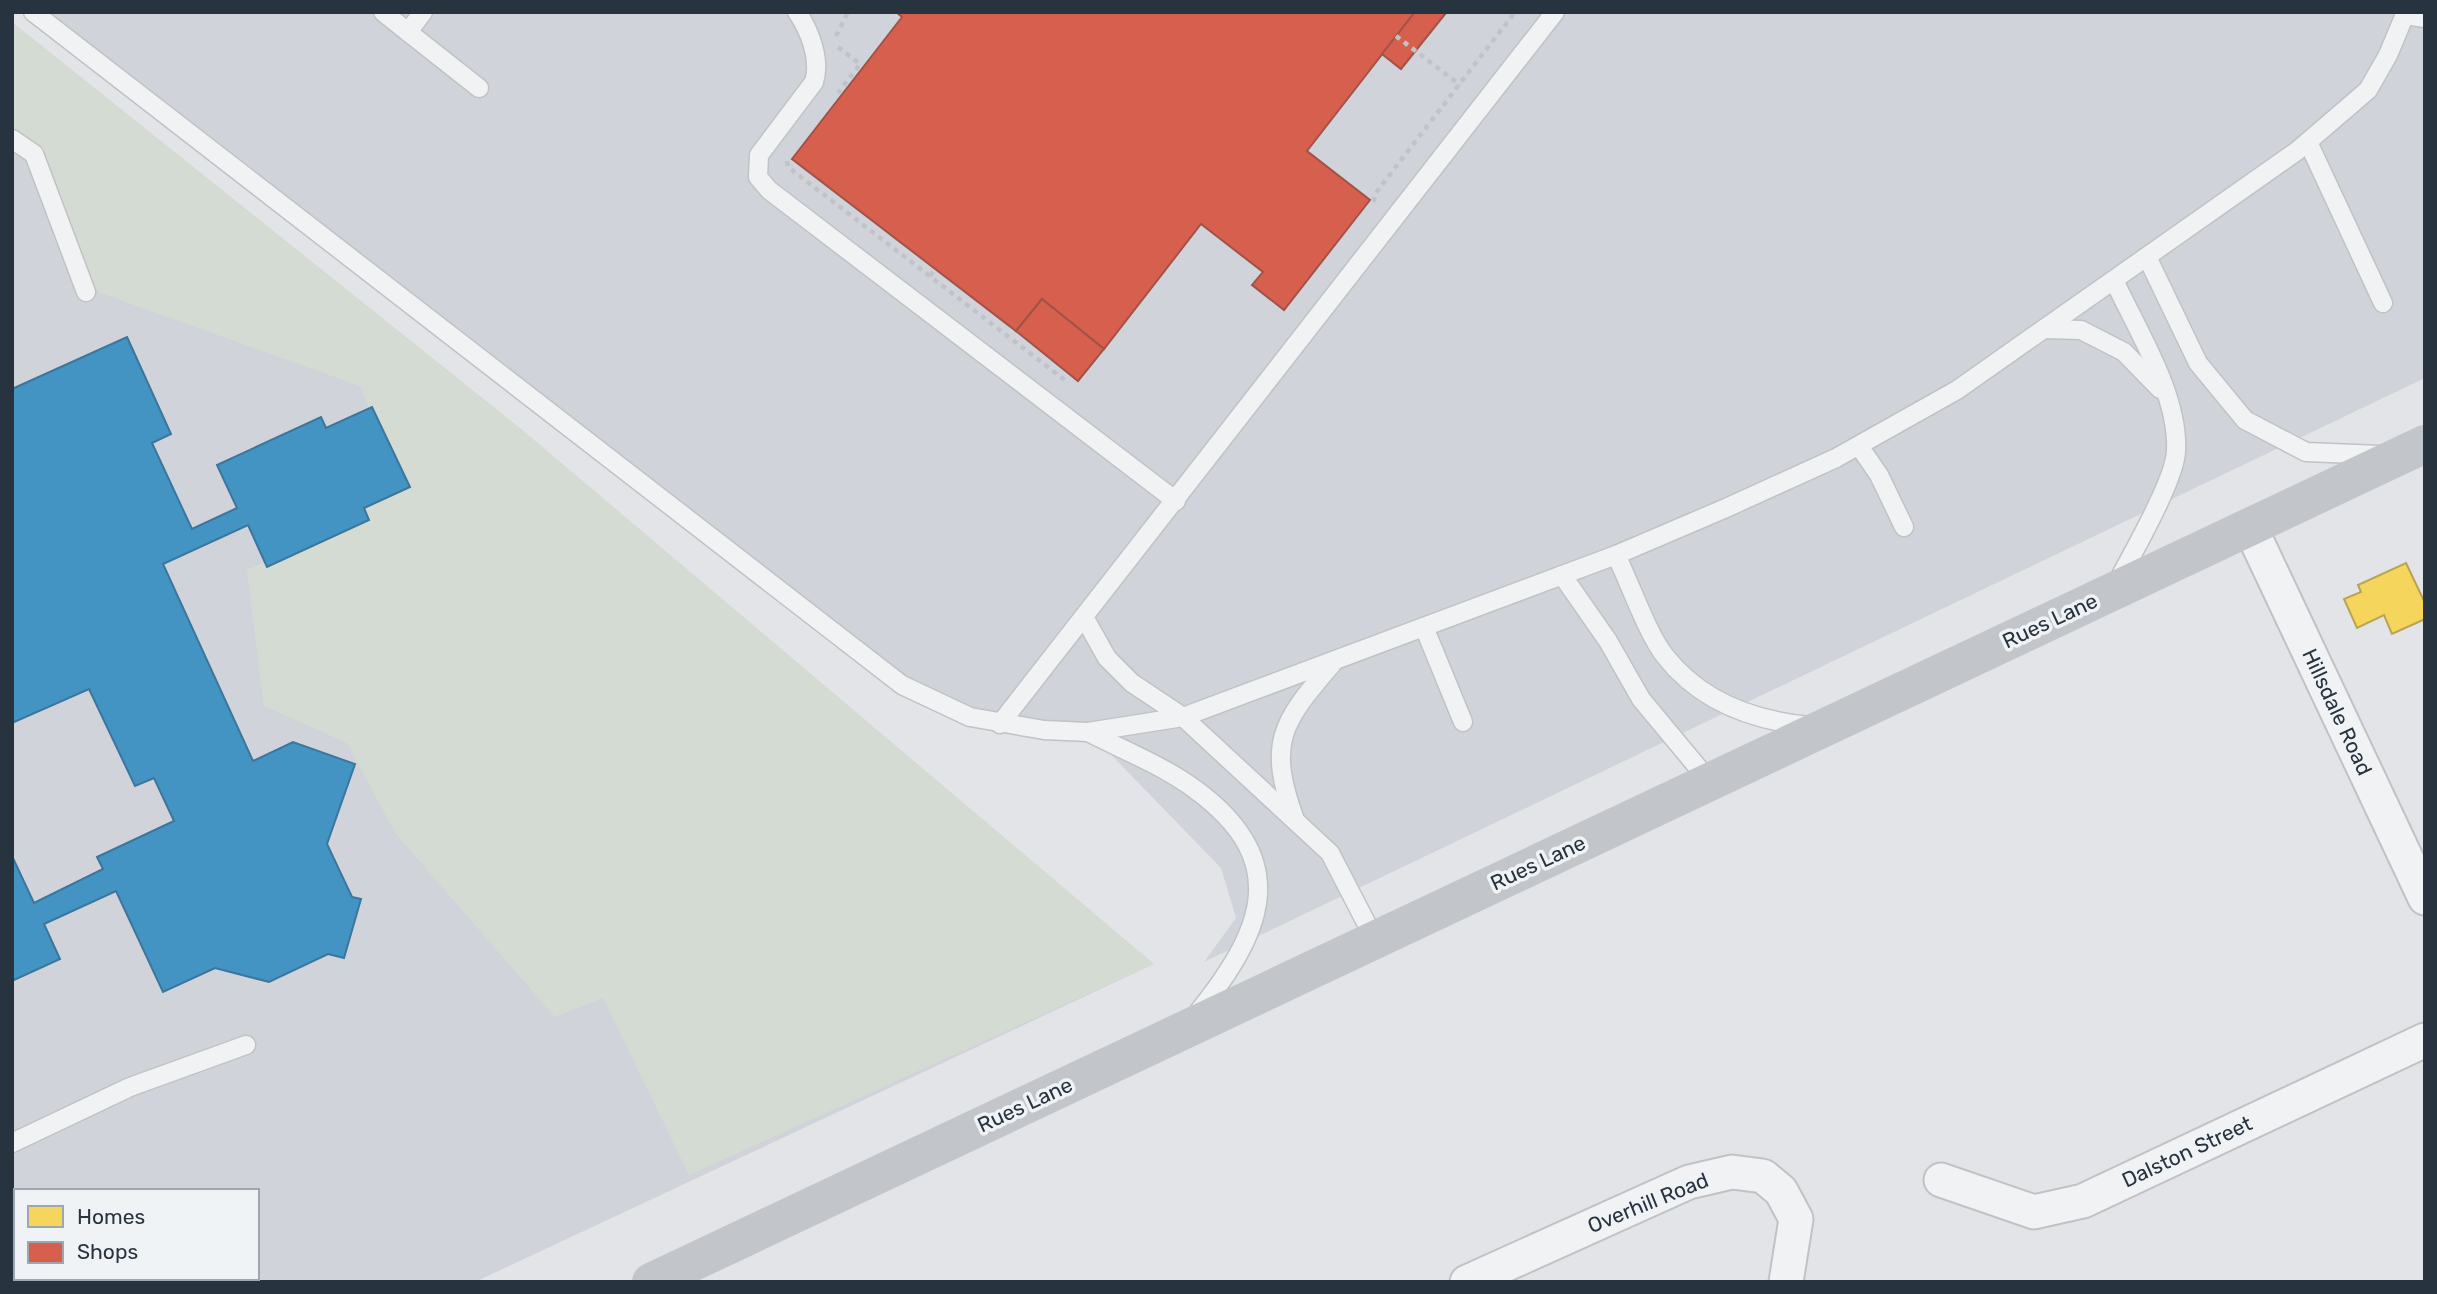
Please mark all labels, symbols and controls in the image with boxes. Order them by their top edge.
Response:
street label: Rues Lane [1998,588,2101,653]
street label: Hillsdale Road [2297,644,2378,779]
street label: Rues Lane [1486,830,1589,895]
street label: Rues Lane [973,1072,1076,1137]
street label: Dalston Street [2118,1110,2256,1193]
street label: Overhill Road [1584,1167,1712,1238]
legend [14,1189,259,1280]
text: Homes [77,1204,145,1229]
text: Shops [77,1239,138,1264]

